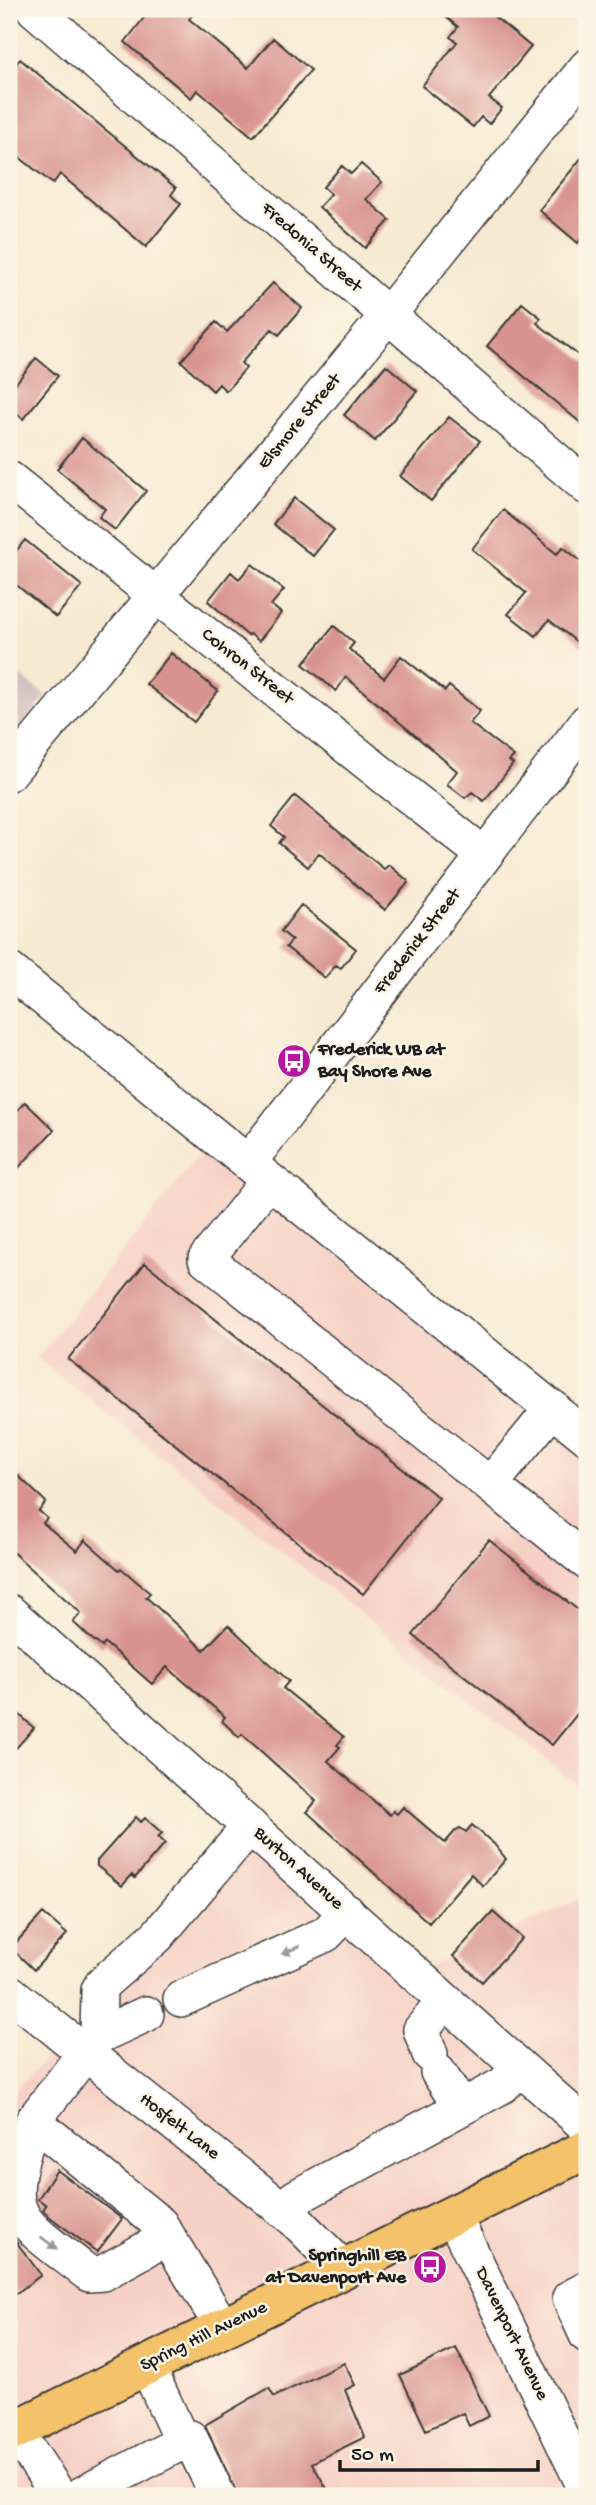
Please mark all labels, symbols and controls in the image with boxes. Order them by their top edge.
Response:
street label: Fredonia Street [255,197,368,300]
street label: Elsmore Street [253,368,348,475]
street label: Cohron Street [196,624,300,712]
street label: Frederick Street [369,883,468,1000]
place label: Frederick WB at Bay Shore Ave [317,1039,446,1084]
bus stop icon: Frederick WB at Bay Shore Ave [275,1042,313,1080]
street label: Burton Avenue [247,1822,348,1916]
one-way arrow [281,1944,301,1956]
street label: Hosfelt Lane [134,2088,224,2166]
one-way arrow [39,2235,57,2250]
place label: Springhill EB at Davenport Ave [264,2245,407,2290]
bus stop icon: Springhill EB at Davenport Ave [411,2248,449,2286]
street label: Davenport Avenue [468,2262,553,2405]
street label: Spring Hill Avenue [137,2296,271,2378]
scale bar [340,2428,538,2472]
text: 50 m [351,2444,394,2469]

